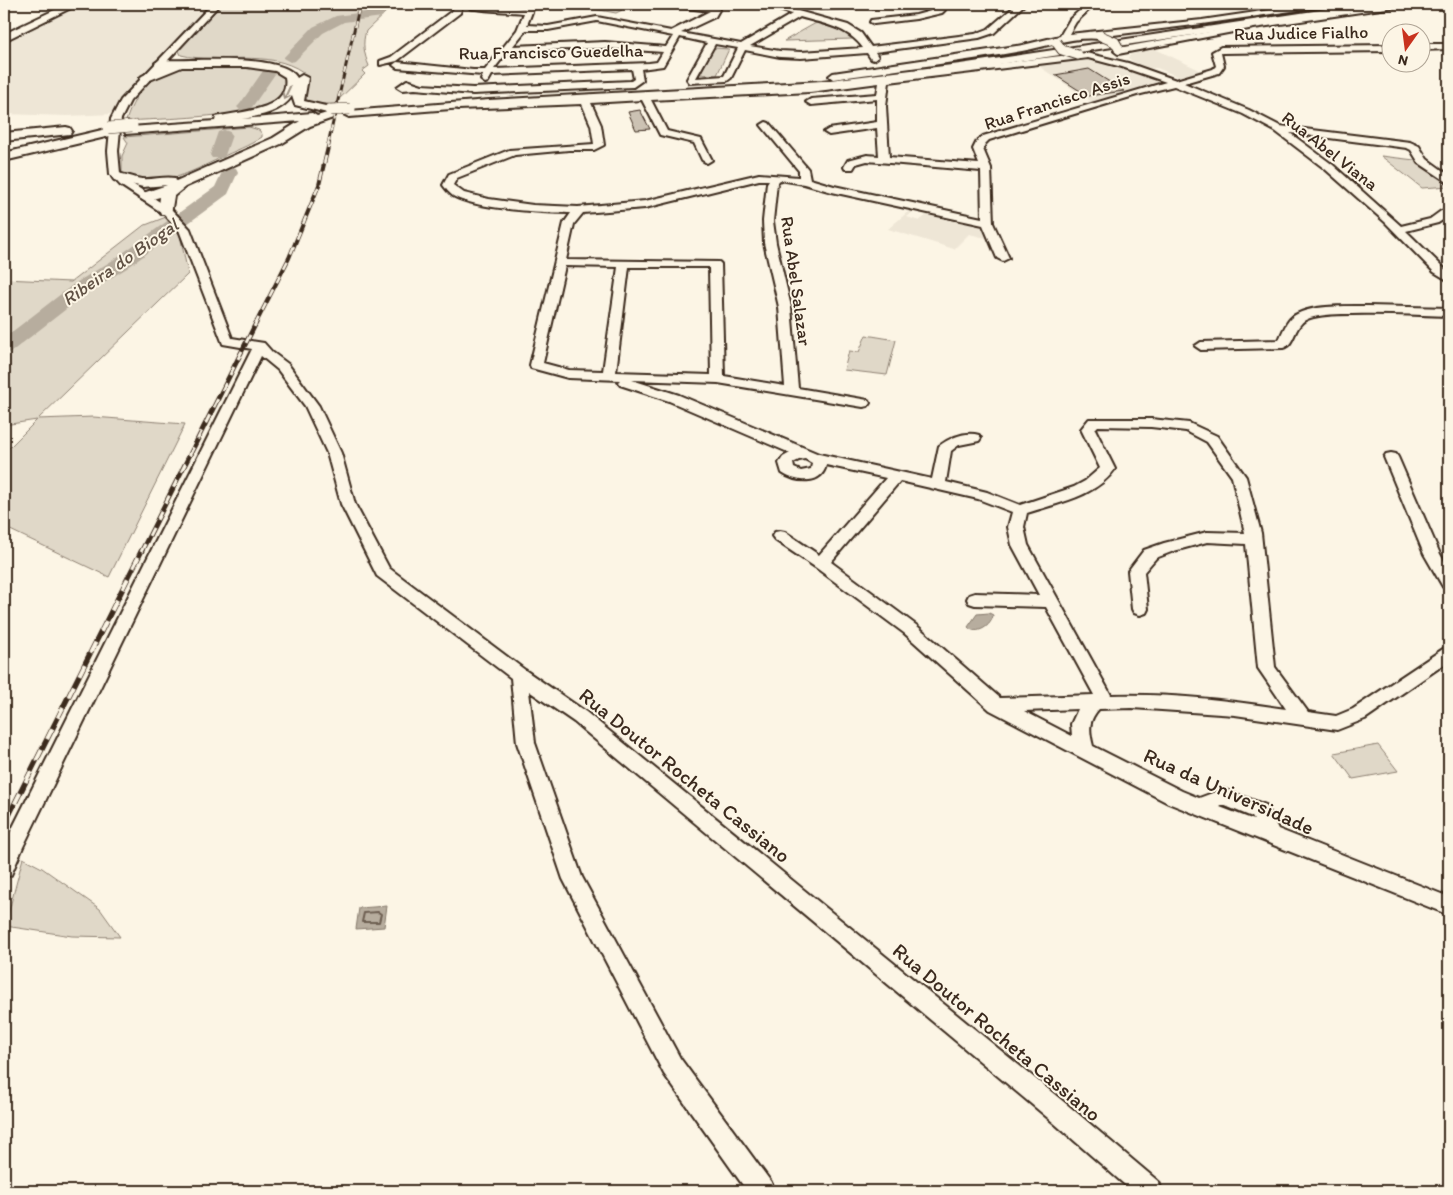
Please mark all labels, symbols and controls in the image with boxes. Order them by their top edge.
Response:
street label: Rua Judice Fialho [1234,21,1368,45]
north arrow [1380,22,1430,72]
street label: Rua Francisco Guedelha [459,39,644,65]
text: N [1396,51,1410,70]
street label: Rua Francisco Assis [981,67,1133,135]
one-way arrow [282,86,292,101]
street label: Rua Abel Viana [1278,107,1383,196]
water label: Ribeira do Biogal [57,212,184,311]
street label: Rua Abel Salazar [776,215,816,347]
street label: Rua Doutor Rocheta Cassiano [574,682,796,868]
street label: Rua da Universidade [1140,742,1318,840]
street label: Rua Doutor Rocheta Cassiano [888,937,1106,1127]

